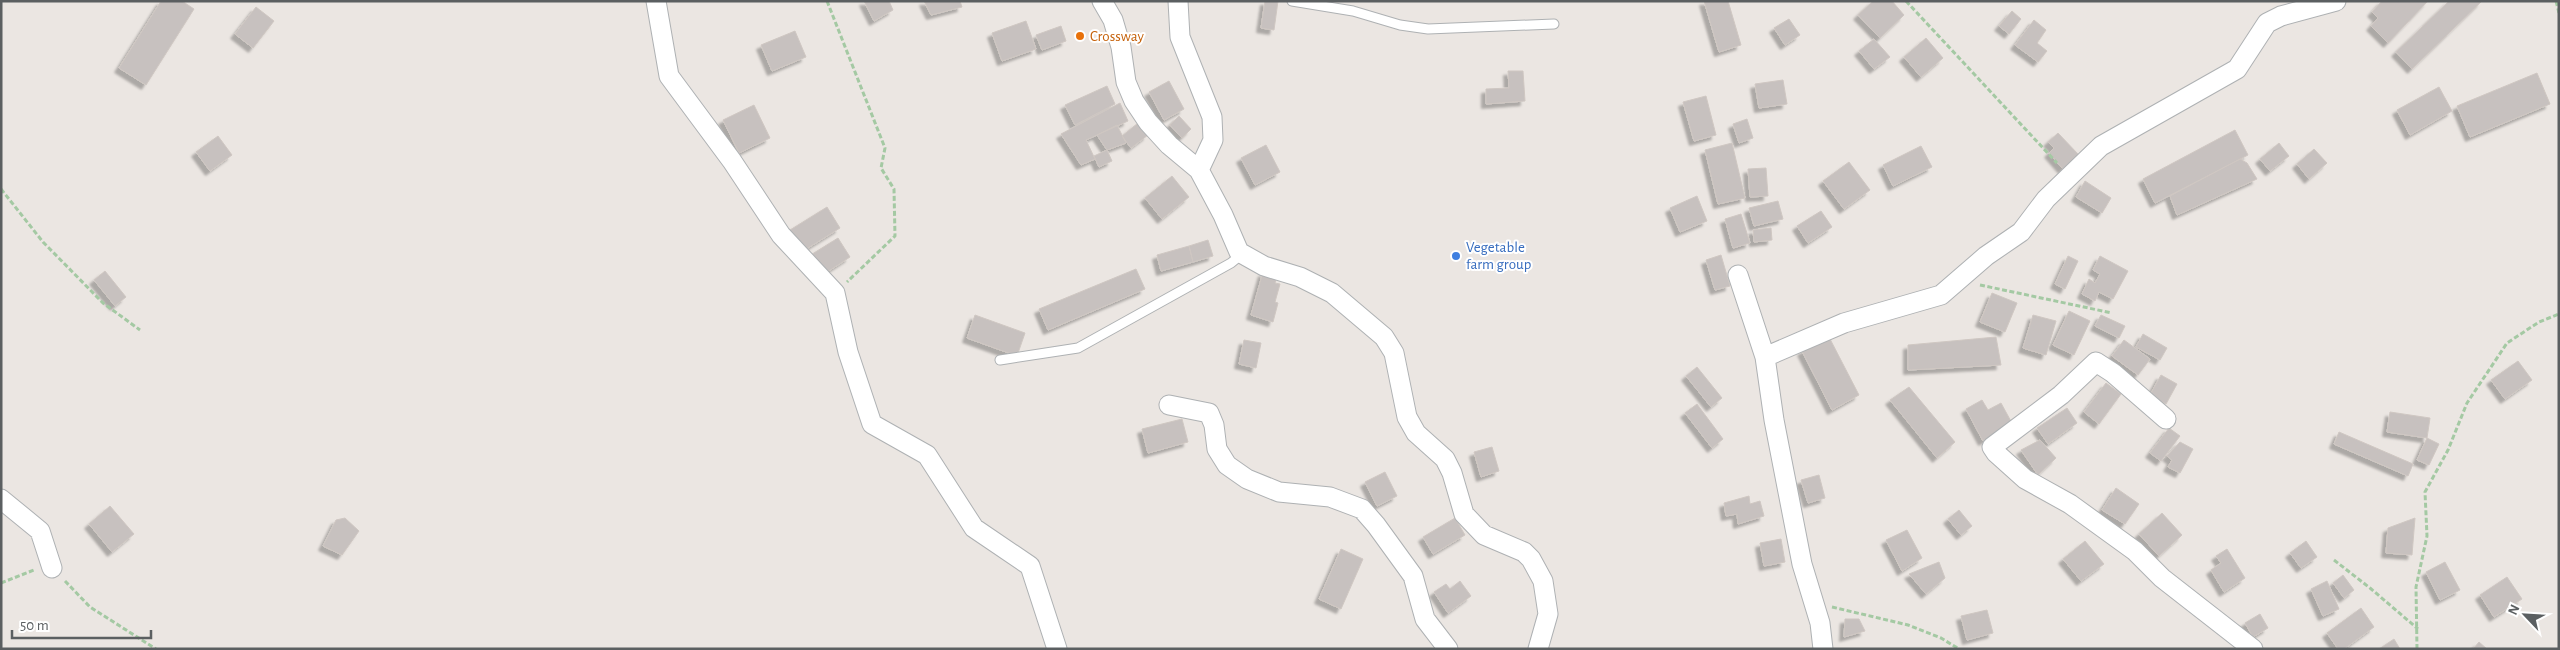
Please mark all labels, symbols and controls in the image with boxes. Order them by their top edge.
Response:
place label: Crossway [1090,29,1144,44]
marker: Crossway [1074,30,1086,42]
place label: Vegetable farm group [1466,240,1531,272]
marker: Vegetable farm group [1450,250,1462,262]
north arrow [2500,590,2550,640]
text: N [2506,603,2523,617]
scale bar [12,608,151,640]
text: 50 m [20,618,49,633]

